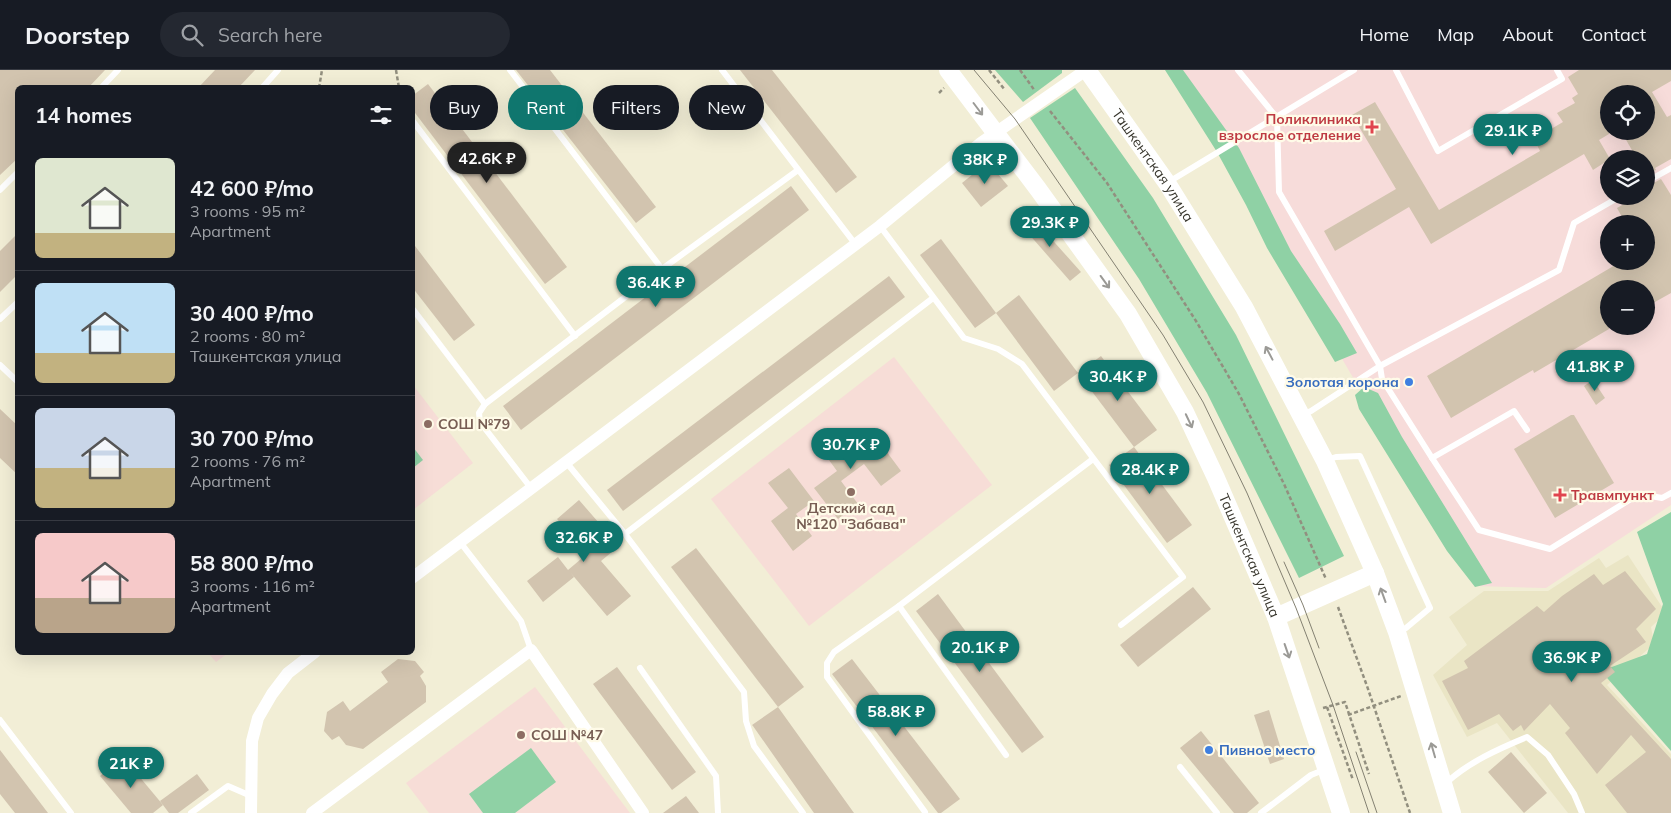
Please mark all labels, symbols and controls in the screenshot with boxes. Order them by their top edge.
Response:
search box [160,12,510,57]
text: Doorstep [25,20,130,50]
icon: search [178,21,206,49]
text: Search here [218,23,322,47]
text: Home [1359,23,1409,46]
text: Map [1437,23,1474,46]
text: About [1502,23,1553,46]
text: Contact [1581,23,1646,46]
chip: Buy [430,85,498,130]
chip: Rent [508,85,583,130]
chip: Filters [593,85,679,130]
chip: New [689,85,764,130]
map controls [1600,85,1655,335]
button: locate [1600,85,1655,140]
icon: filters [367,101,395,129]
text: 14 homes [35,102,132,128]
one-way arrow [973,102,983,116]
street label: Ташкентская улица [1108,105,1198,225]
place label: Поликлиника взрослое отделение [1219,110,1361,144]
pin: 29.1K ₽ [1467,114,1559,156]
marker: Поликлиника взрослое отделение [1365,120,1379,134]
text: 29.1K ₽ [1484,120,1542,140]
pin: 42.6K ₽ [441,142,533,184]
pin: 38K ₽ [950,142,1020,185]
text: 42.6K ₽ [458,148,516,168]
text: 38K ₽ [963,149,1007,169]
button: layers [1600,150,1655,205]
text: 42 600 ₽/mo [190,175,314,201]
icon: home [75,178,135,238]
text: 3 rooms · 95 m² [190,201,305,221]
pin: 29.3K ₽ [1004,206,1096,248]
text: 29.3K ₽ [1021,212,1079,232]
button: + [1600,215,1655,270]
text: Apartment [190,221,271,241]
pin: 36.4K ₽ [610,266,702,308]
text: 36.4K ₽ [627,272,685,292]
one-way arrow [1100,275,1110,289]
button: − [1600,280,1655,335]
text: 30 400 ₽/mo [190,300,314,326]
icon: home [75,303,135,363]
text: 2 rooms · 80 m² [190,326,305,346]
text: Ташкентская улица [190,346,342,366]
one-way arrow [1264,346,1274,361]
pin: 41.8K ₽ [1549,350,1641,392]
text: 41.8K ₽ [1566,356,1624,376]
pin: 30.4K ₽ [1072,360,1164,402]
text: 30.4K ₽ [1089,366,1147,386]
place label: Золотая корона [1286,373,1399,391]
marker: Золотая корона [1403,376,1415,388]
one-way arrow [1185,413,1194,428]
place label: СОШ №79 [438,415,510,433]
marker: СОШ №79 [422,418,434,430]
text: 30 700 ₽/mo [190,425,314,451]
icon: home [75,428,135,488]
pin: 30.7K ₽ [805,428,897,470]
text: 30.7K ₽ [822,434,880,454]
text: 2 rooms · 76 m² [190,451,305,471]
pin: 28.4K ₽ [1104,452,1196,495]
text: 28.4K ₽ [1121,459,1179,479]
text: Apartment [190,471,271,491]
marker: Детский сад №120 "Забава" [845,486,857,498]
place label: Травмпункт [1571,486,1654,504]
marker: Травмпункт [1553,488,1567,502]
street label: Ташкентская улица [1215,491,1284,620]
place label: Детский сад №120 "Забава" [796,499,906,533]
pin: 32.6K ₽ [538,520,630,563]
text: 32.6K ₽ [555,527,613,547]
text: 58 800 ₽/mo [190,550,314,576]
icon: home [75,553,135,613]
text: 3 rooms · 116 m² [190,576,315,596]
one-way arrow [1378,588,1387,603]
text: Apartment [190,596,271,616]
pin: 20.1K ₽ [934,630,1026,673]
text: 20.1K ₽ [951,637,1009,657]
pin: 36.9K ₽ [1526,640,1618,683]
one-way arrow [1283,642,1292,658]
text: 36.9K ₽ [1543,647,1601,667]
pin: 58.8K ₽ [850,694,942,737]
text: 58.8K ₽ [867,701,925,721]
place label: СОШ №47 [531,726,603,744]
marker: СОШ №47 [515,729,527,741]
place label: Пивное место [1219,741,1315,759]
one-way arrow [1428,742,1438,758]
marker: Пивное место [1203,744,1215,756]
pin: 21K ₽ [96,746,166,789]
text: 21K ₽ [109,753,153,773]

